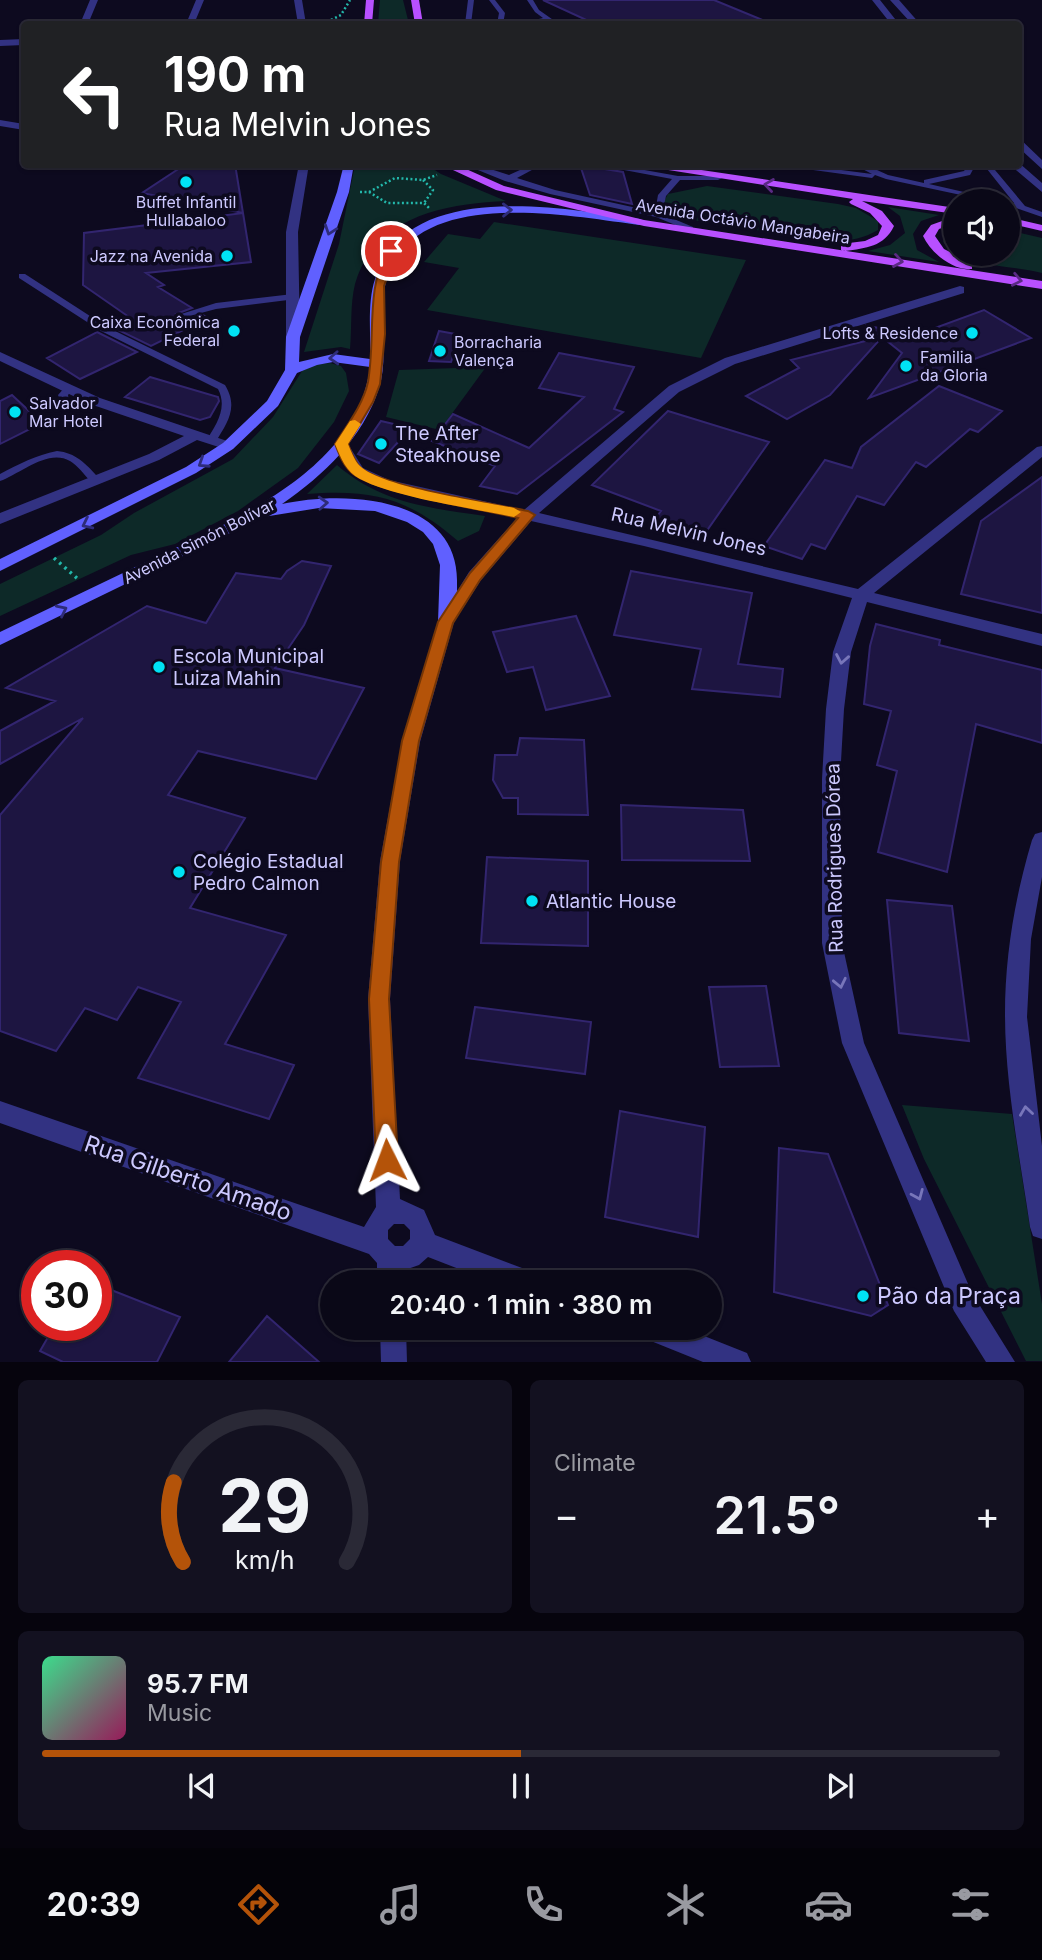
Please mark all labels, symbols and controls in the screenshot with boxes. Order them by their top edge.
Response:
text: 190 m [164,45,306,104]
icon: left [49,49,140,140]
text: Rua Melvin Jones [164,105,432,144]
marker: Buffet Infantil Hullabaloo [178,174,194,190]
one-way arrow [763,178,775,193]
map controls [943,189,1020,266]
button: sound [943,189,1020,266]
place label: Buffet Infantil Hullabaloo [136,192,236,230]
street label: Avenida Octávio Mangabeira [634,194,852,248]
one-way arrow [502,203,513,218]
pin [361,221,421,281]
one-way arrow [324,223,338,236]
icon: arrive [372,232,410,270]
place label: Jazz na Avenida [90,246,213,266]
marker: Jazz na Avenida [219,248,235,264]
one-way arrow [892,253,904,268]
one-way arrow [1011,272,1023,287]
place label: Caixa Econômica Federal [90,312,220,350]
marker: Caixa Econômica Federal [226,323,242,339]
place label: Lofts & Residence [822,323,958,343]
marker: Lofts & Residence [964,325,980,341]
place label: Borracharia Valença [454,332,542,370]
marker: Borracharia Valença [432,343,448,359]
place label: Familia da Gloria [920,347,988,385]
one-way arrow [328,350,339,365]
marker: Familia da Gloria [898,358,914,374]
place label: Salvador Mar Hotel [29,393,103,431]
marker: Salvador Mar Hotel [7,404,23,420]
place label: The After Steakhouse [395,422,501,467]
marker: The After Steakhouse [373,436,389,452]
one-way arrow [198,454,211,467]
street label: Avenida Simón Bolívar [120,494,278,588]
one-way arrow [318,496,329,511]
street label: Rua Melvin Jones [609,502,769,561]
one-way arrow [82,515,94,529]
one-way arrow [54,604,67,618]
place label: Escola Municipal Luiza Mahin [173,645,324,690]
one-way arrow [835,653,850,665]
marker: Escola Municipal Luiza Mahin [151,659,167,675]
street label: Rua Rodrigues Dórea [821,763,848,953]
place label: Colégio Estadual Pedro Calmon [193,850,344,895]
marker: Colégio Estadual Pedro Calmon [171,864,187,880]
place label: Atlantic House [546,890,676,913]
marker: Atlantic House [524,893,540,909]
one-way arrow [831,977,846,989]
one-way arrow [1019,1105,1034,1117]
position arrow [350,1123,424,1197]
street label: Rua Gilberto Amado [81,1129,295,1227]
one-way arrow [910,1188,924,1201]
speed limit sign: 30 [21,1250,112,1341]
place label: Pão da Praça [877,1282,1021,1310]
marker: Pão da Praça [855,1288,871,1304]
text: 20:40 · 1 min · 380 m [390,1289,652,1320]
text: Climate [554,1449,636,1477]
text: 29 [218,1462,312,1551]
text: 21.5° [714,1484,840,1547]
text: − [554,1492,579,1538]
text: + [975,1492,1000,1538]
text: km/h [235,1545,295,1575]
text: 95.7 FM [147,1668,249,1699]
text: Music [147,1699,212,1727]
icon: previous [183,1767,221,1805]
icon: pause [502,1767,540,1805]
icon: next [821,1767,859,1805]
icon: directions [234,1880,283,1929]
icon: music [376,1880,425,1929]
icon: phone [519,1880,568,1929]
icon: climate [661,1880,710,1929]
icon: car [804,1880,853,1929]
icon: filters [946,1880,995,1929]
text: 20:39 [47,1885,141,1924]

